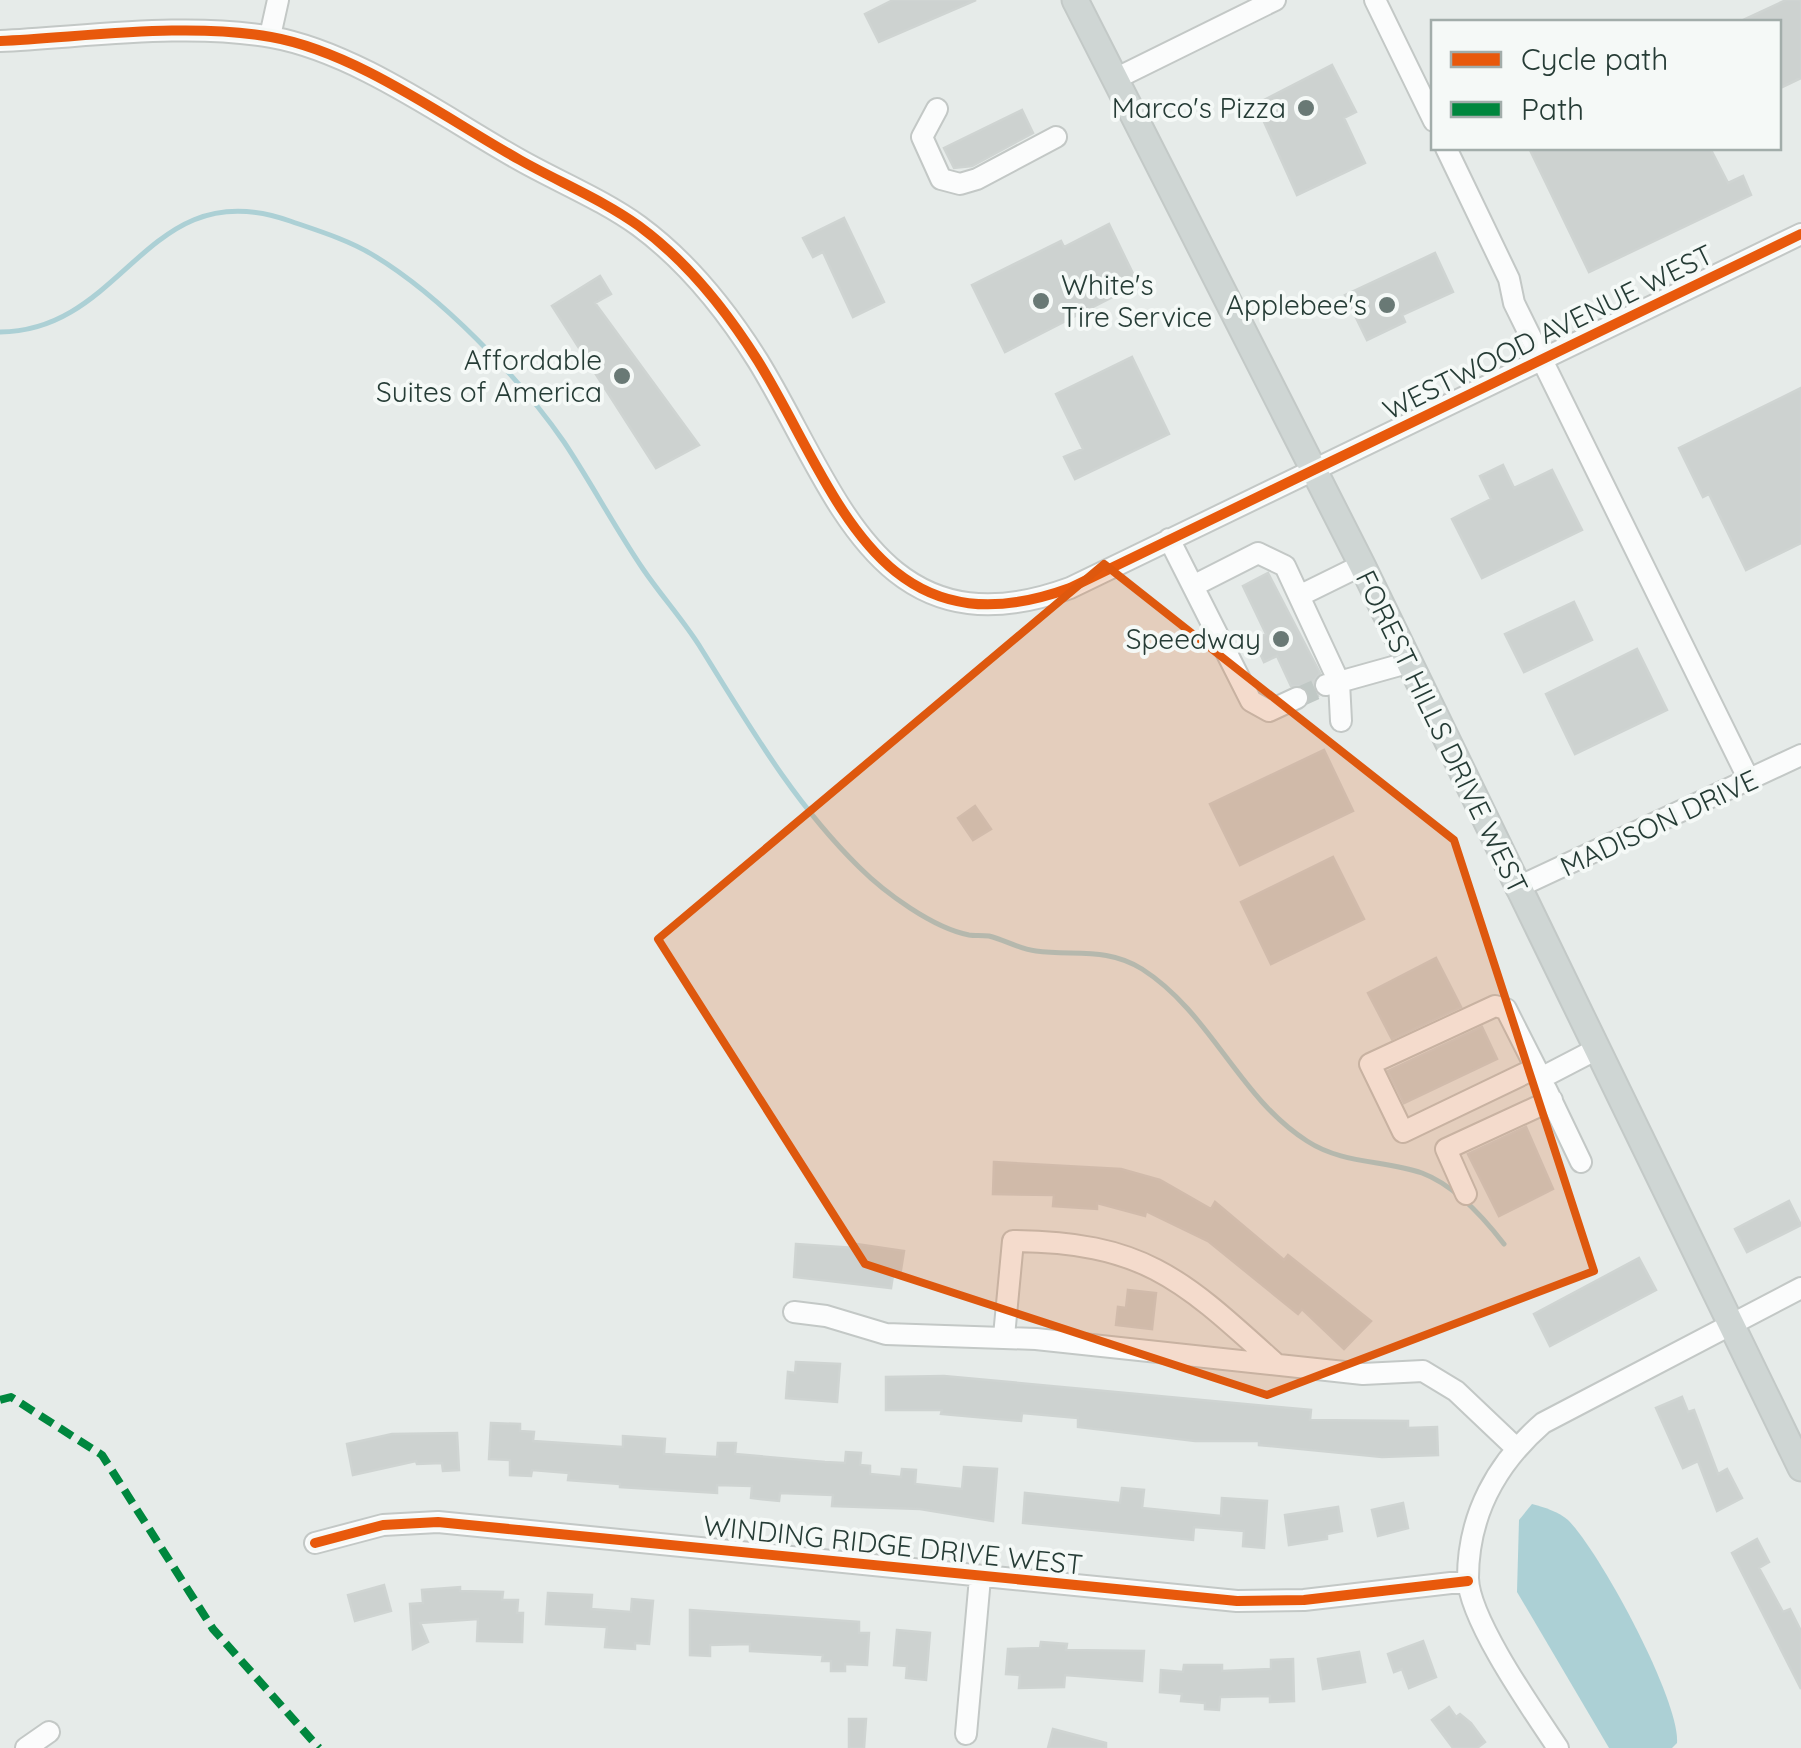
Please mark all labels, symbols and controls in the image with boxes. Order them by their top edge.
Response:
legend [1431,20,1781,150]
text: Cycle path [1521,40,1668,78]
place label: Marco's Pizza [1112,90,1286,125]
text: Path [1521,90,1584,128]
marker: Marco's Pizza [1295,97,1317,119]
street label: WESTWOOD AVENUE WEST [1377,236,1719,427]
place label: White's Tire Service [1061,267,1212,334]
place label: Applebee's [1226,287,1367,322]
marker: White's Tire Service [1030,290,1052,312]
marker: Applebee's [1376,294,1398,316]
place label: Affordable Suites of America [376,342,602,409]
marker: Affordable Suites of America [611,365,633,387]
street label: FOREST HILLS DRIVE WEST [1349,564,1536,899]
place label: Speedway [1126,621,1261,656]
marker: Speedway [1270,628,1292,650]
street label: MADISON DRIVE [1554,761,1763,884]
street label: WINDING RIDGE DRIVE WEST [701,1507,1085,1582]

